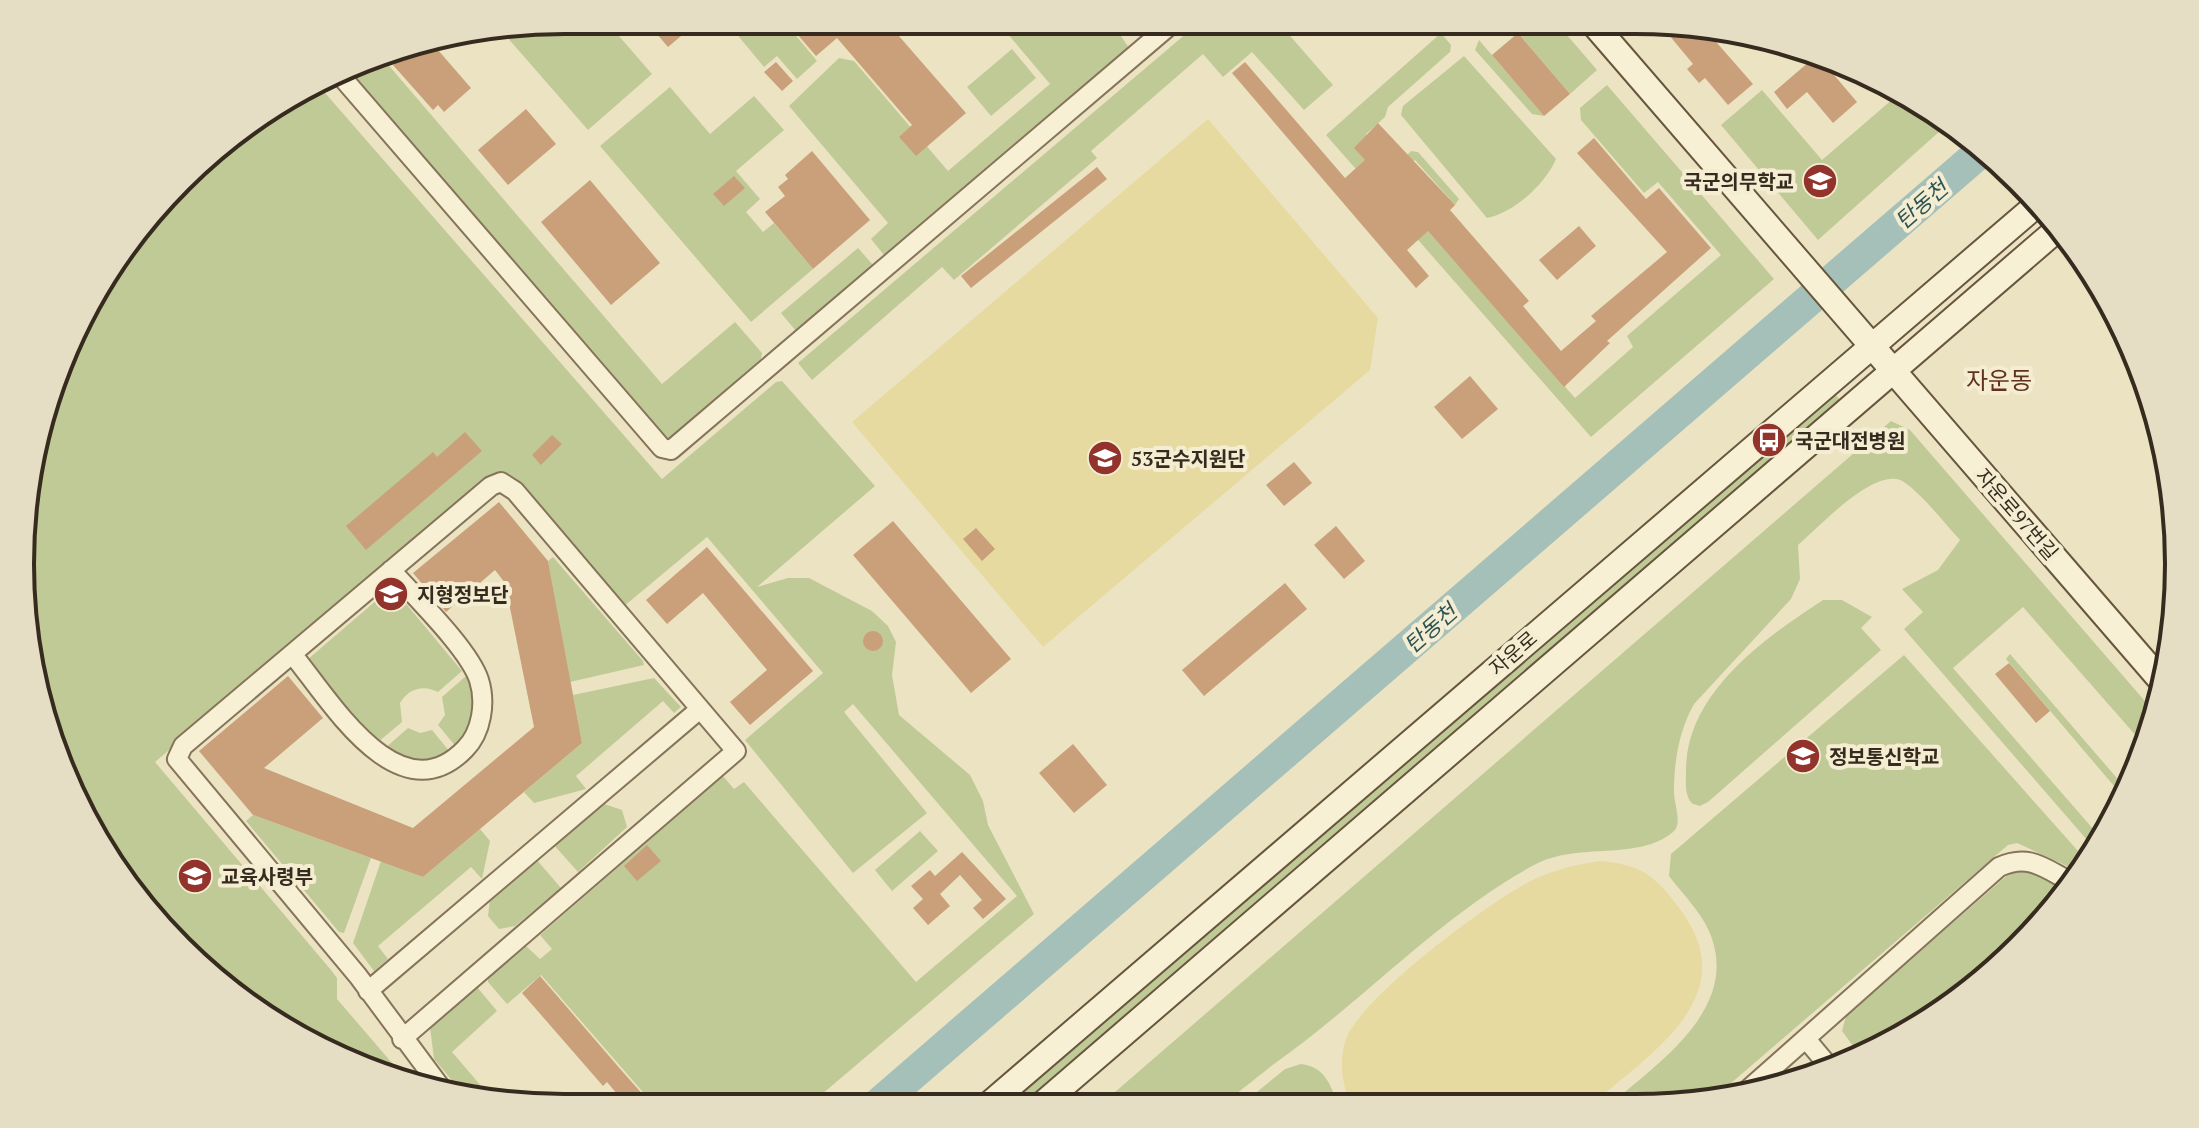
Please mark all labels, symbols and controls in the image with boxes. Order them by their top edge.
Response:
school or university icon: 국군의무학교 [1801,162,1839,200]
place label: 국군의무학교 [1684,168,1794,195]
water label: 탄동천 [1889,171,1956,235]
district label: 자운동 [1966,364,2032,396]
bus stop icon: 국군대전병원 [1750,421,1788,459]
place label: 국군대전병원 [1795,427,1905,454]
school or university icon: 53군수지원단 [1086,439,1124,477]
place label: 53군수지원단 [1131,445,1246,472]
street label: 자운로97번길 [1970,462,2064,566]
school or university icon: 지형정보단 [372,575,410,613]
place label: 지형정보단 [417,581,509,608]
water label: 탄동천 [1398,595,1465,659]
street label: 자운로 [1483,625,1543,681]
school or university icon: 정보통신학교 [1784,737,1822,775]
place label: 정보통신학교 [1829,743,1939,770]
school or university icon: 교육사령부 [176,857,214,895]
place label: 교육사령부 [221,863,313,890]

